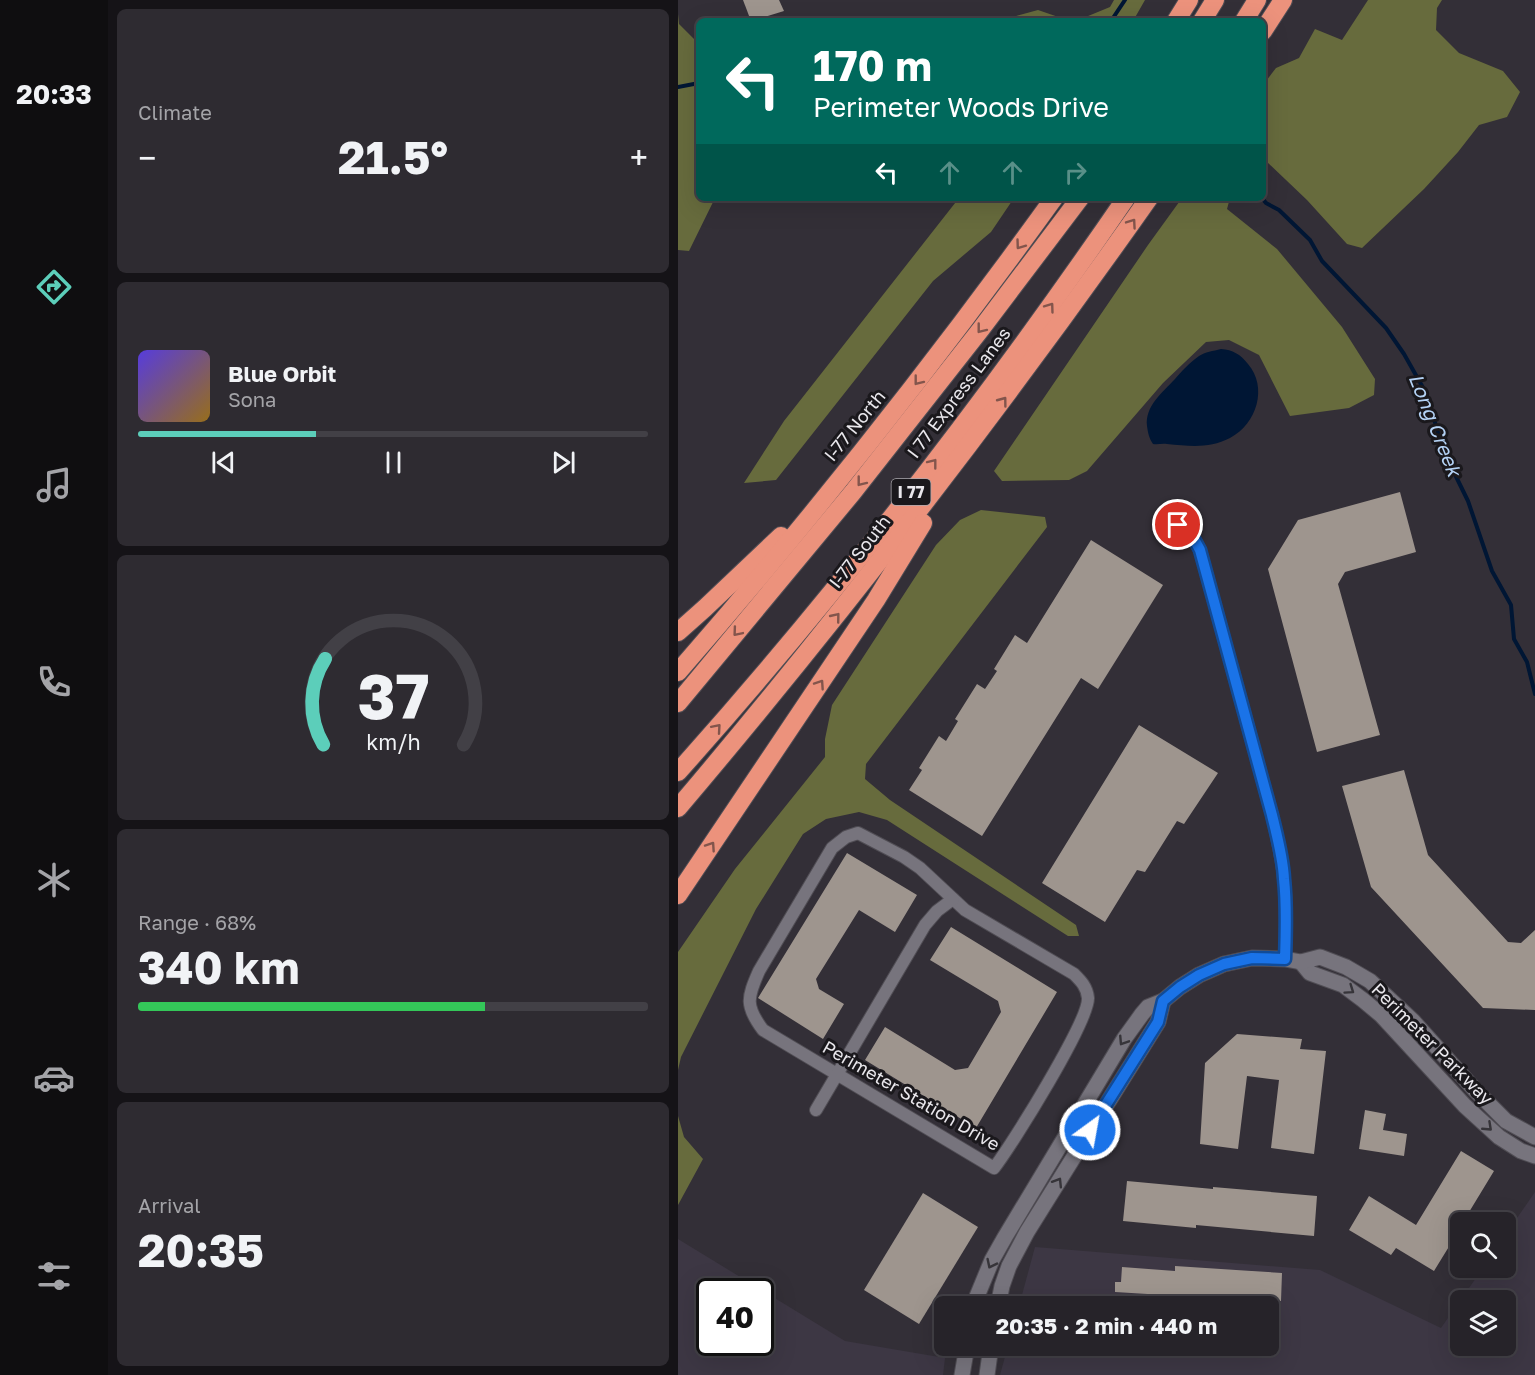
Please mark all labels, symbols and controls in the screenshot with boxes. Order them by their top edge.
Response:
text: 170 m [813,40,932,90]
icon: left [714,42,792,120]
text: 20:33 [16,78,92,110]
text: Perimeter Woods Drive [813,91,1109,123]
text: Climate [138,100,212,124]
text: 21.5° [338,130,448,184]
text: − [138,138,156,177]
text: + [630,138,648,177]
icon: left [870,156,903,189]
icon: ahead [933,156,966,189]
icon: ahead [996,156,1029,189]
icon: right [1059,156,1092,189]
one-way arrow [1125,219,1136,230]
one-way arrow [1016,239,1027,250]
icon: directions [33,266,75,308]
one-way arrow [1043,302,1054,313]
one-way arrow [978,322,989,333]
street label: I 77 Express Lanes [902,323,1015,462]
text: Blue Orbit [228,360,336,387]
water label: Long Creek [1404,370,1468,482]
one-way arrow [915,374,926,385]
street label: I-77 North [819,385,890,465]
text: Sona [228,387,276,411]
one-way arrow [995,396,1006,407]
icon: previous [207,446,240,479]
icon: pause [377,446,410,479]
icon: next [547,446,580,479]
one-way arrow [926,459,937,470]
icon: music [33,464,75,506]
one-way arrow [857,475,868,486]
road number: I 77 [892,479,930,505]
pin [1152,499,1203,550]
icon: arrive [1161,508,1194,541]
street label: I-77 South [824,511,895,592]
one-way arrow [828,613,839,624]
one-way arrow [733,625,744,636]
text: 37 [357,658,429,733]
icon: phone [33,661,75,703]
one-way arrow [812,680,823,691]
one-way arrow [710,724,721,735]
text: km/h [366,729,420,755]
one-way arrow [704,842,715,853]
icon: climate [33,859,75,901]
text: Range · 68% [138,910,256,934]
text: 340 km [138,940,300,994]
street label: Perimeter Parkway [1367,978,1498,1109]
one-way arrow [1344,983,1355,994]
street label: Perimeter Station Drive [819,1035,1004,1155]
one-way arrow [1118,1035,1130,1045]
icon: car [33,1057,75,1099]
position arrow [1058,1098,1122,1162]
one-way arrow [1482,1120,1492,1131]
one-way arrow [1050,1178,1062,1188]
text: Arrival [138,1193,201,1217]
map controls [1450,1212,1516,1356]
button: search [1450,1212,1516,1278]
text: 20:35 [138,1223,264,1277]
icon: filters [33,1255,75,1297]
one-way arrow [986,1257,998,1268]
speed limit sign: 40 [696,1278,774,1356]
button: layers [1450,1290,1516,1356]
text: 20:35 · 2 min · 440 m [996,1312,1217,1339]

